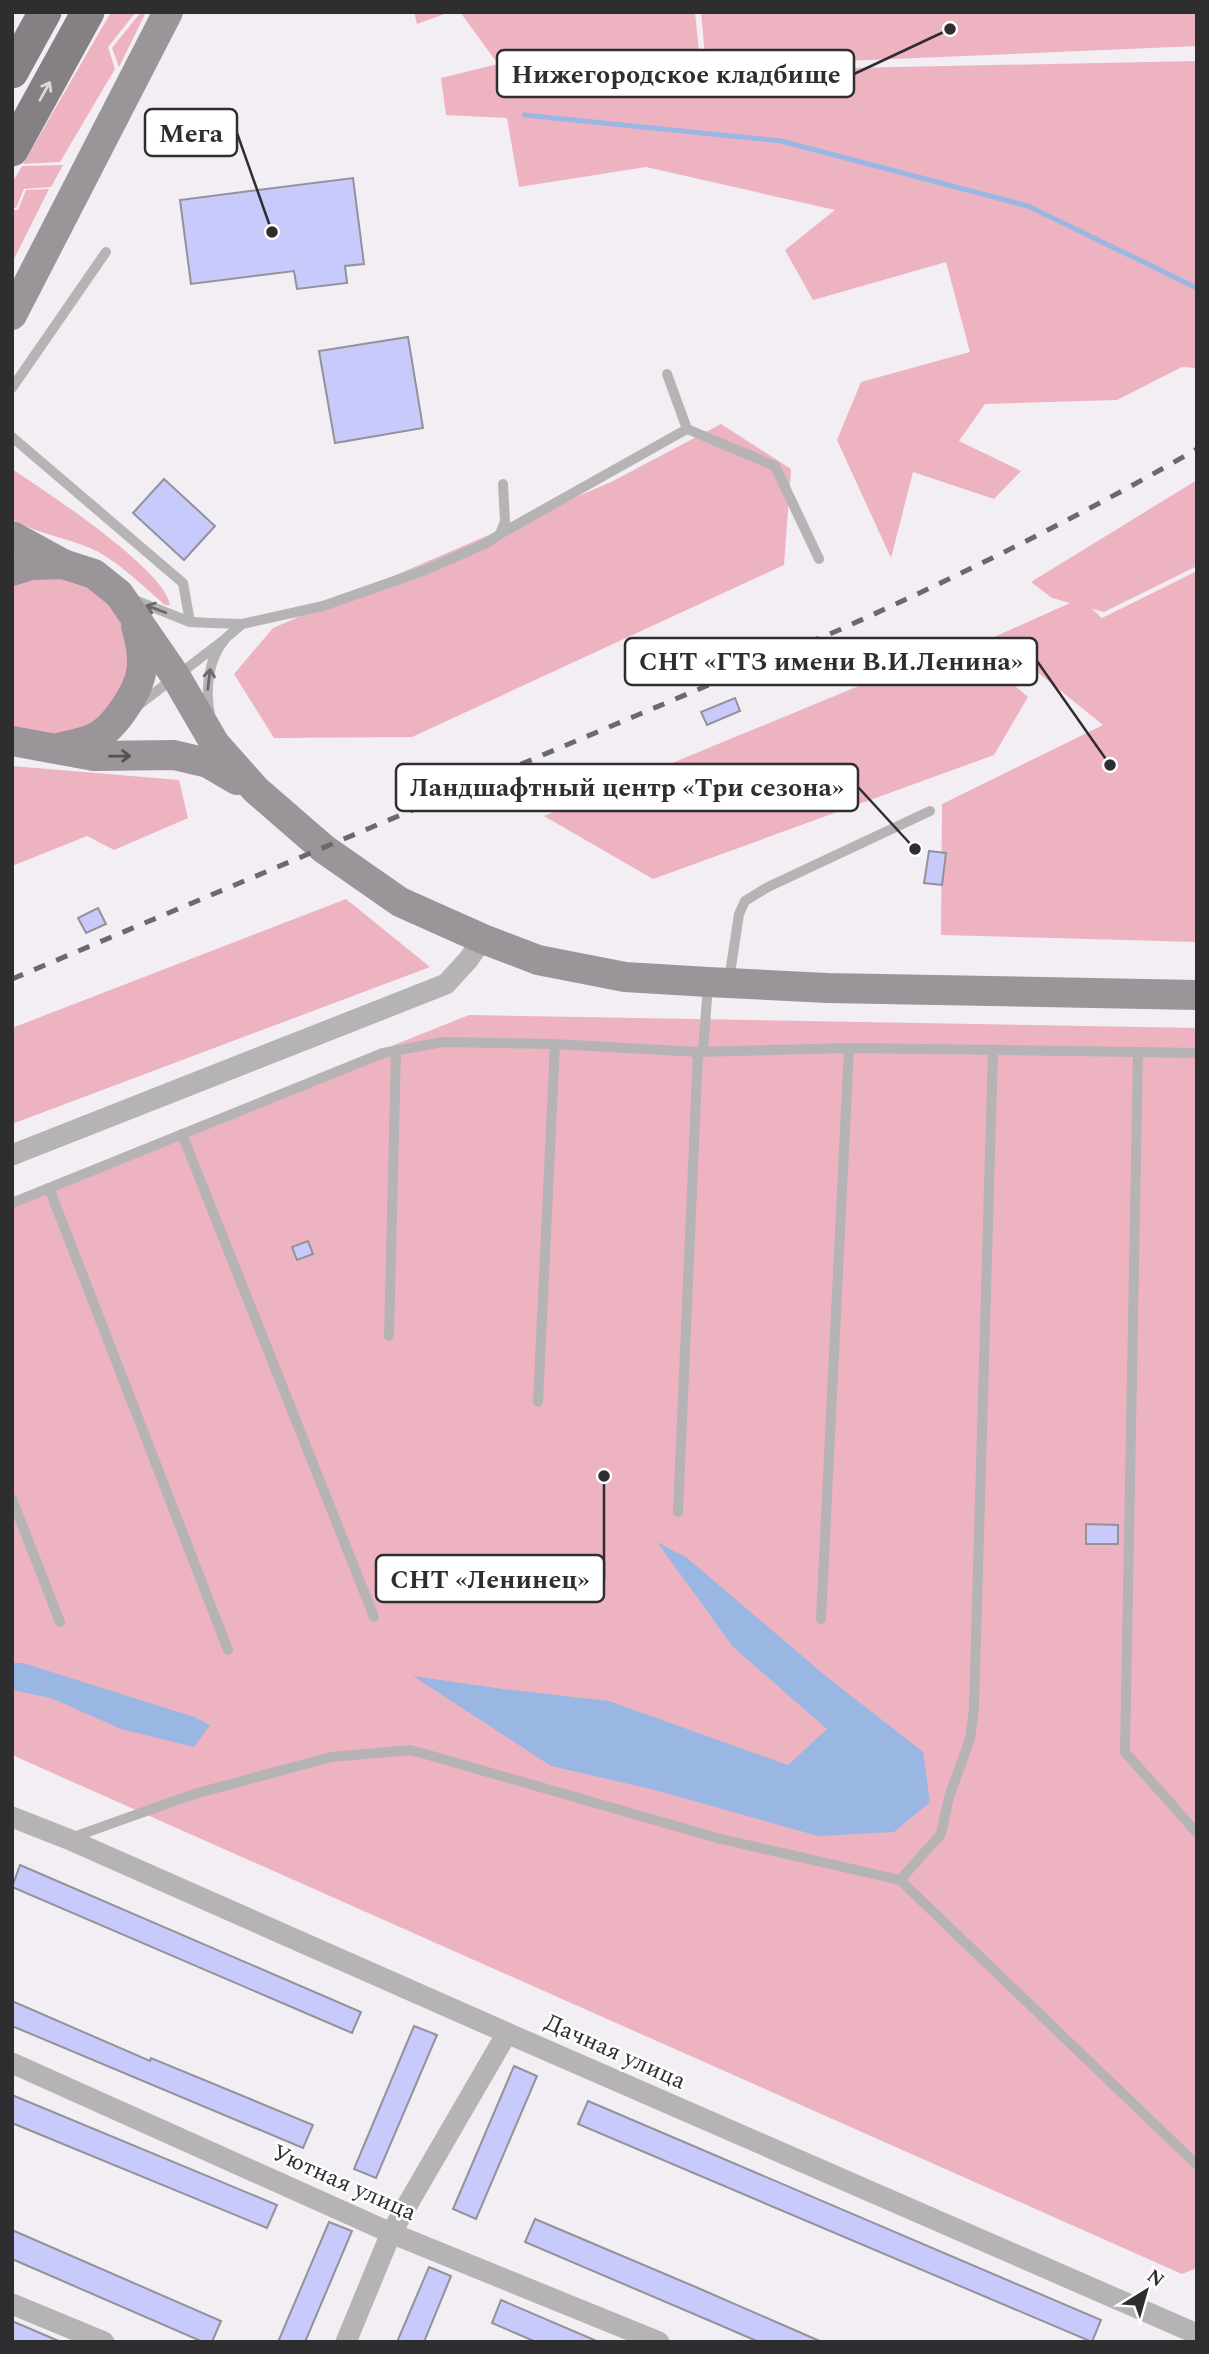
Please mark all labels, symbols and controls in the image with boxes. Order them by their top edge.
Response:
callout: Нижегородское кладбище [497,50,854,97]
text: Нижегородское кладбище [511,55,841,95]
one-way arrow [38,81,52,101]
callout: Мега [145,109,237,156]
text: Мега [159,114,224,154]
one-way arrow [146,601,168,614]
callout: СНТ «ГТЗ имени В.И.Ленина» [625,638,1037,685]
text: СНТ «ГТЗ имени В.И.Ленина» [639,642,1023,682]
one-way arrow [203,668,216,691]
one-way arrow [108,749,131,762]
callout: Ландшафтный центр «Три сезона» [396,764,858,811]
text: Ландшафтный центр «Три сезона» [410,768,844,808]
callout: СНТ «Ленинец» [376,1555,604,1602]
text: СНТ «Ленинец» [390,1560,590,1600]
street label: Дачная улица [538,2005,692,2099]
street label: Уютная улица [266,2135,422,2231]
north arrow [1111,2256,1181,2326]
text: N [1140,2262,1170,2295]

